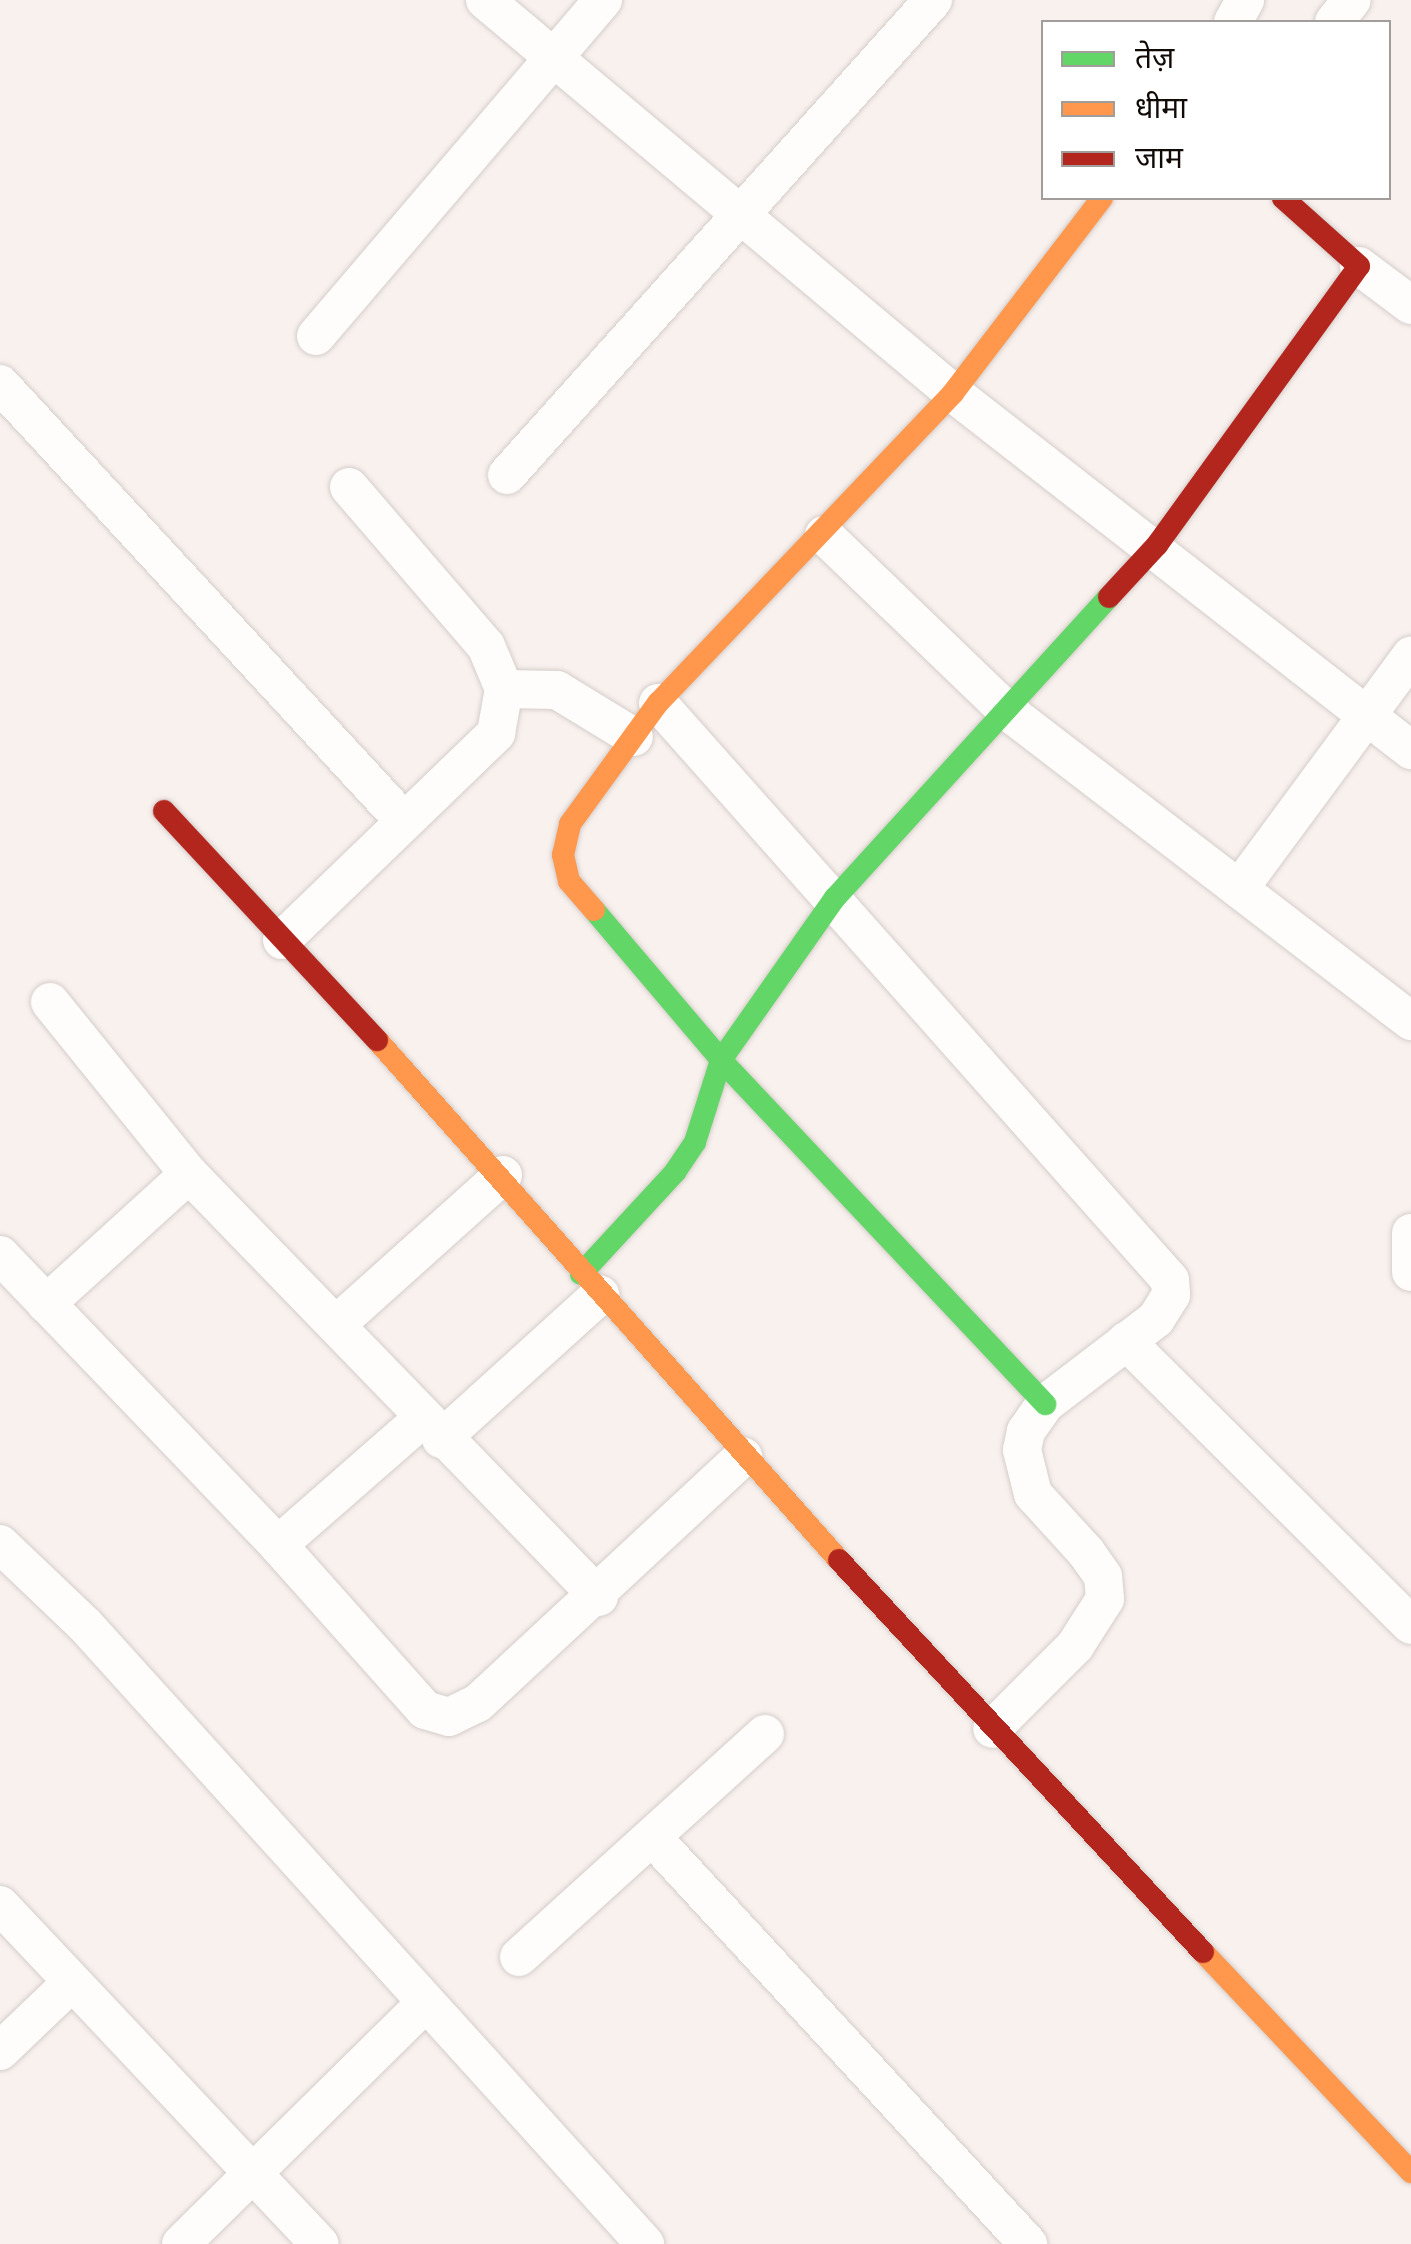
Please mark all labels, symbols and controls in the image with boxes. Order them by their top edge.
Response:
legend [1041,20,1391,200]
text: तेज़ [1135,38,1174,76]
text: धीमा [1135,88,1187,126]
text: जाम [1135,138,1183,176]

